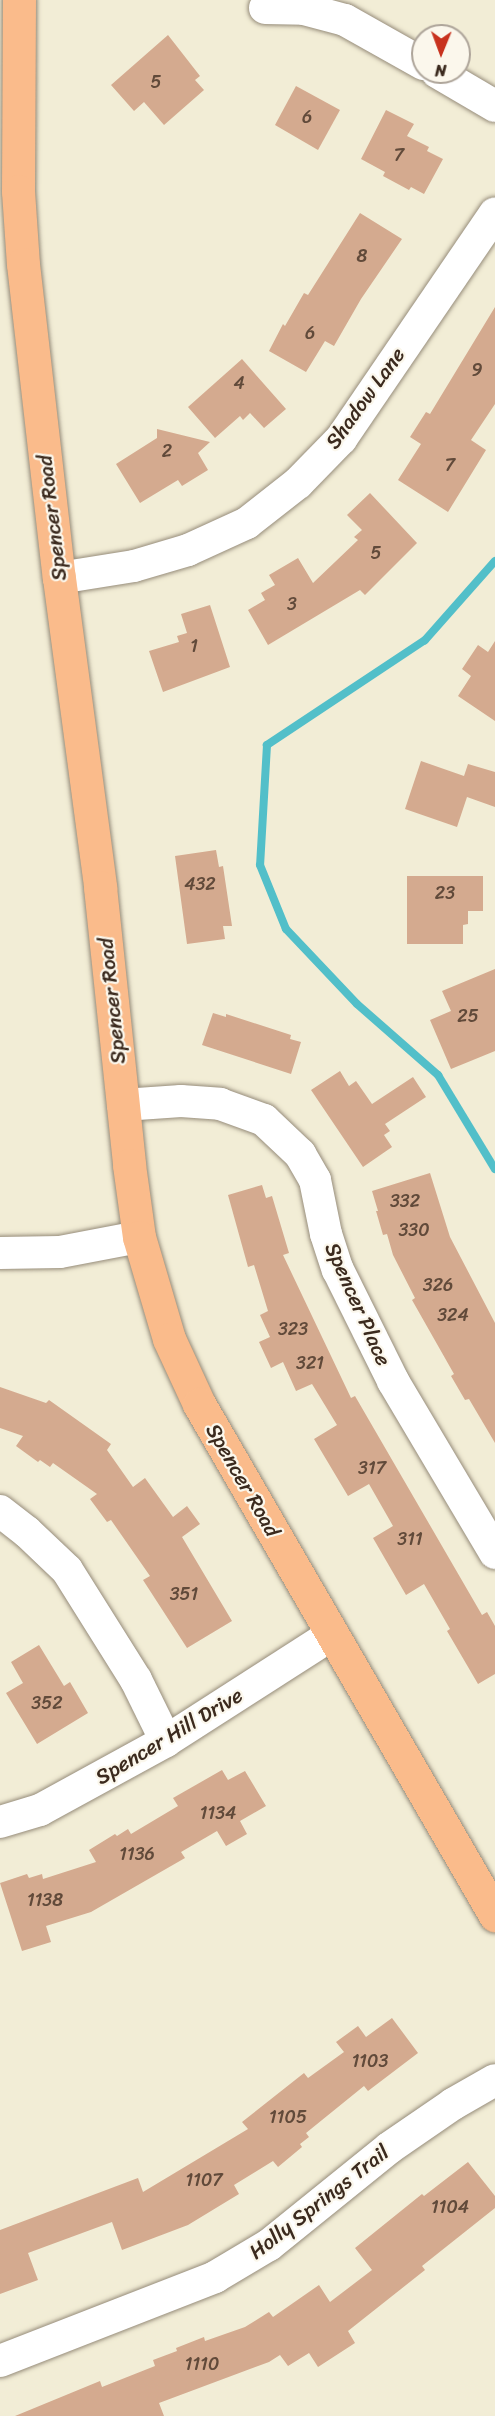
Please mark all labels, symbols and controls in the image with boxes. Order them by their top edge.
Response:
north arrow [411,24,471,84]
text: N [435,56,447,85]
house number: 5 [151,71,161,93]
house number: 6 [302,106,312,128]
house number: 7 [394,144,404,166]
house number: 8 [357,245,367,267]
house number: 6 [305,322,315,344]
street label: Shadow Lane [320,343,410,453]
house number: 9 [471,359,483,381]
house number: 4 [233,372,245,394]
house number: 2 [162,440,172,462]
street label: Spencer Road [32,454,72,582]
house number: 7 [445,454,455,476]
house number: 5 [371,542,381,564]
house number: 3 [287,593,297,615]
house number: 1 [190,635,198,657]
house number: 432 [184,873,216,895]
house number: 23 [435,882,455,904]
street label: Spencer Road [93,937,131,1065]
house number: 25 [457,1005,479,1027]
house number: 332 [390,1190,420,1212]
house number: 330 [398,1219,430,1241]
street label: Spencer Place [320,1238,396,1370]
house number: 326 [423,1274,453,1296]
house number: 324 [437,1304,469,1326]
house number: 323 [278,1318,308,1340]
house number: 321 [296,1352,324,1374]
street label: Spencer Road [200,1419,286,1541]
house number: 317 [358,1457,386,1479]
house number: 311 [397,1528,423,1550]
house number: 351 [170,1583,198,1605]
street label: Spencer Hill Drive [91,1682,247,1790]
house number: 352 [31,1692,63,1714]
house number: 1134 [200,1802,236,1824]
house number: 1136 [119,1843,155,1865]
house number: 1138 [27,1889,63,1911]
house number: 1103 [352,2050,388,2072]
house number: 1105 [269,2106,307,2128]
street label: Holly Springs Trail [244,2140,394,2264]
house number: 1107 [185,2169,223,2191]
house number: 1104 [431,2196,469,2218]
house number: 1110 [185,2353,219,2375]

